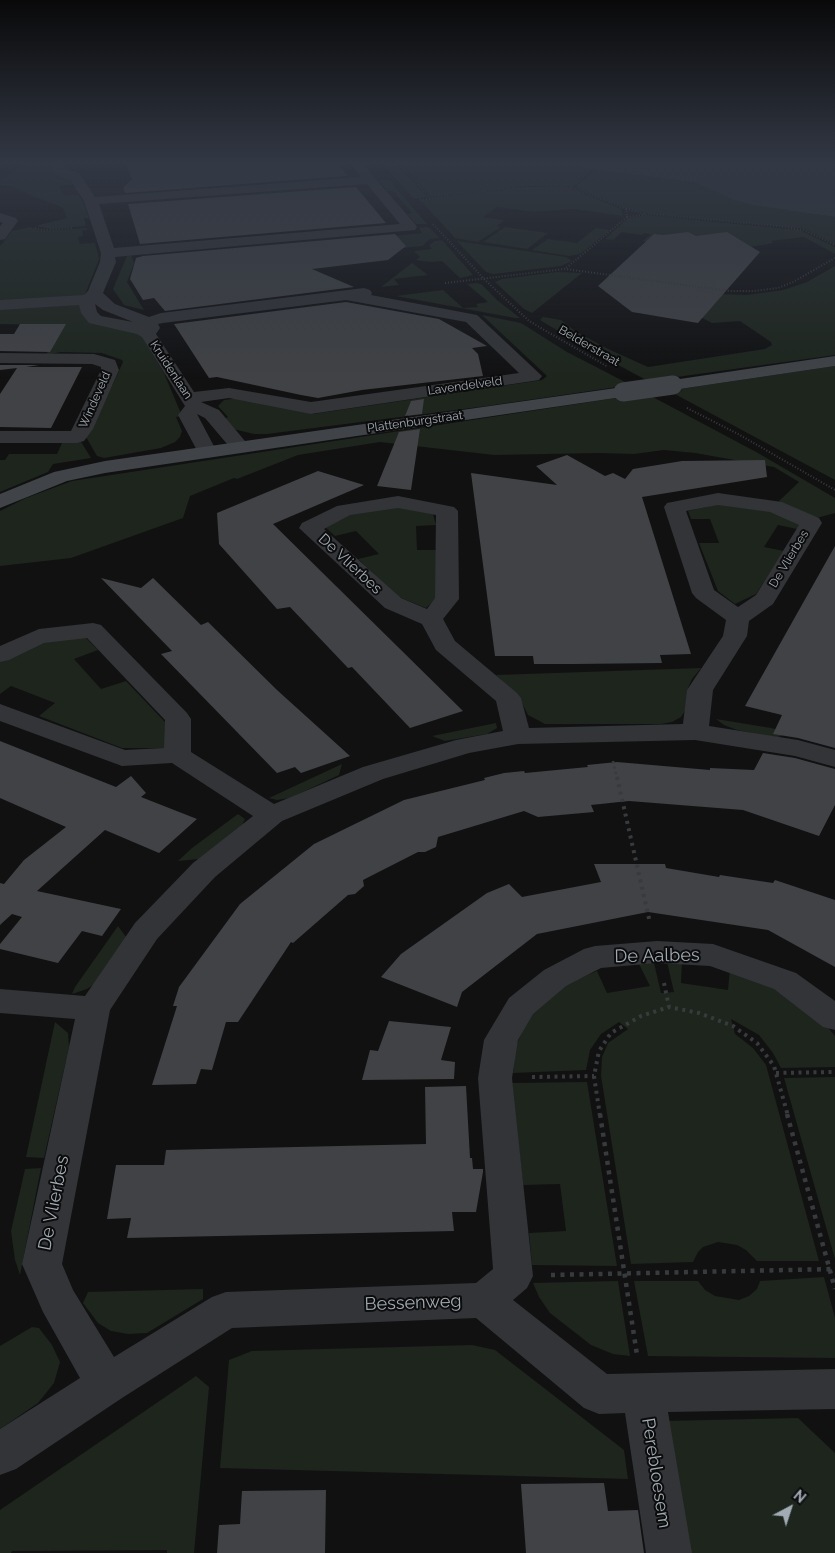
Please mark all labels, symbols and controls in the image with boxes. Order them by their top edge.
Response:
street label: Belderstraat [556,323,622,369]
street label: Kruidenlaan [147,338,195,402]
street label: Windeveld [76,369,114,431]
street label: Lavendelveld [427,374,503,398]
street label: Plattenburgstraat [366,408,464,436]
street label: De Vlierbes [766,528,812,590]
street label: De Vlierbes [315,530,385,598]
street label: De Aalbes [614,944,700,968]
street label: De Vlierbes [34,1154,74,1252]
street label: Bessenweg [364,1291,462,1315]
street label: Perebloesem [637,1416,675,1530]
north arrow [765,1483,815,1533]
text: N [790,1487,809,1506]

